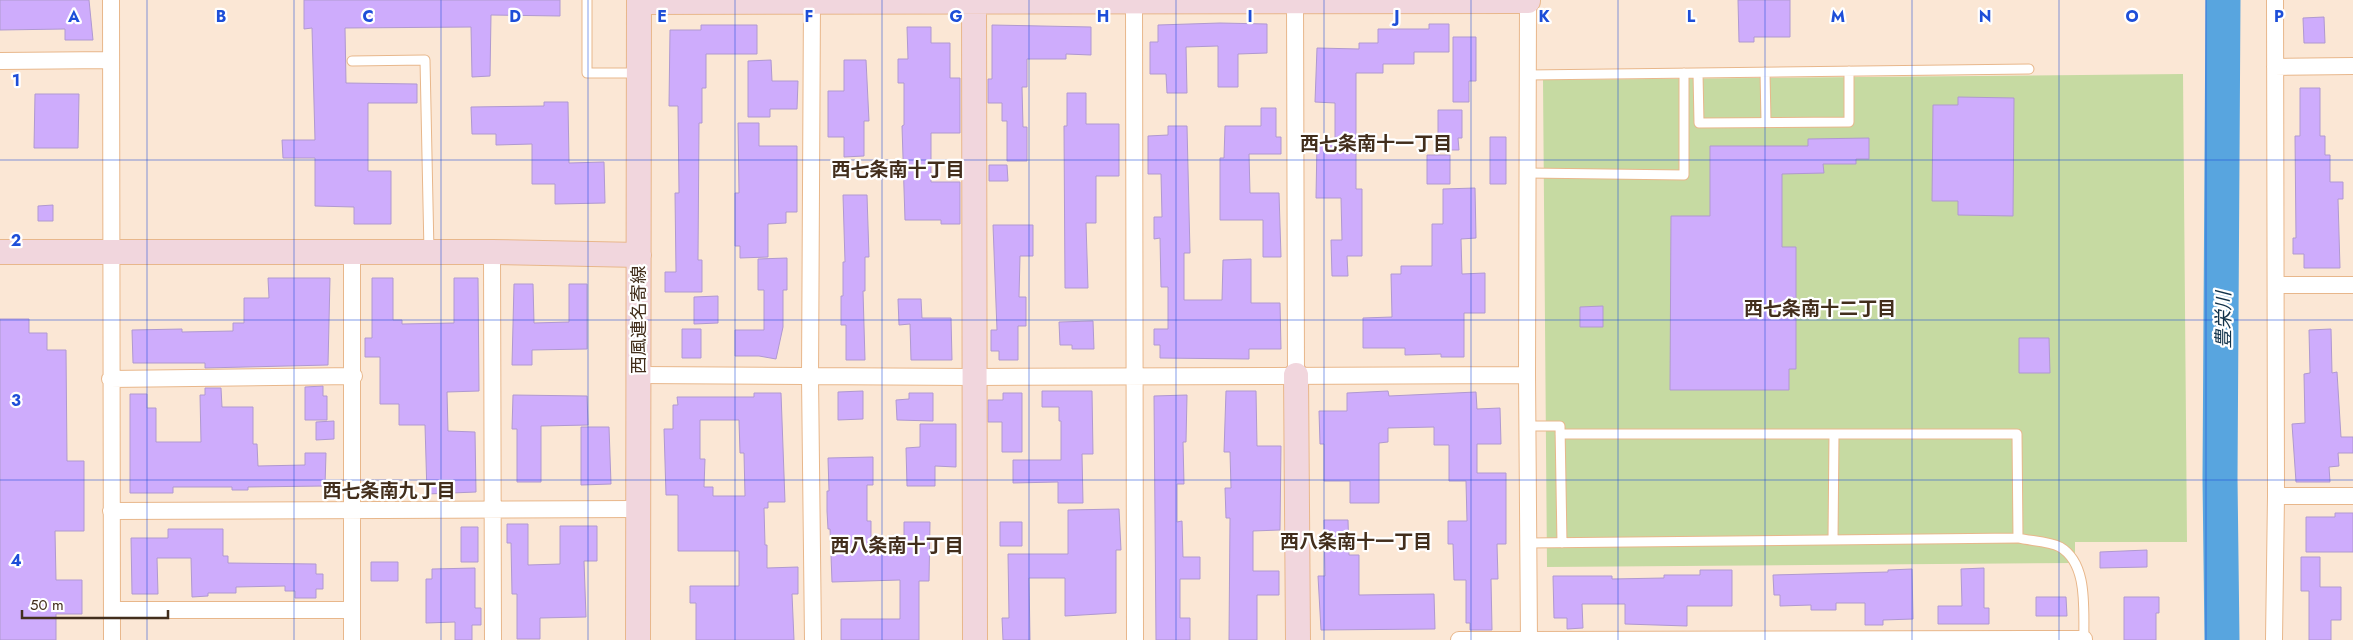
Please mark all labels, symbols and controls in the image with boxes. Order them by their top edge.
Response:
text: A [67,5,80,28]
text: B [216,5,226,28]
text: C [362,5,374,28]
text: D [509,5,521,28]
text: E [657,5,667,28]
text: F [805,5,813,28]
text: G [949,5,963,28]
text: H [1097,5,1109,28]
text: I [1247,5,1253,28]
text: J [1391,5,1400,28]
text: K [1538,5,1550,28]
text: L [1687,5,1696,28]
text: M [1831,5,1845,28]
text: N [1979,5,1991,28]
text: O [2125,5,2139,28]
text: P [2274,5,2284,28]
text: 1 [12,69,20,92]
district label: 西七条南十一丁目 [1300,130,1452,157]
district label: 西七条南十丁目 [831,156,965,183]
text: 2 [11,229,21,252]
street label: 西風連名寄線 [626,266,652,374]
water label: 豊栄川 [2210,290,2237,349]
district label: 西七条南十二丁目 [1744,295,1896,322]
text: 3 [11,389,21,412]
district label: 西七条南九丁目 [322,477,456,504]
district label: 西八条南十一丁目 [1280,528,1432,555]
district label: 西八条南十丁目 [830,532,964,559]
text: 4 [10,549,22,572]
scale bar [22,588,169,620]
text: 50 m [30,594,64,616]

